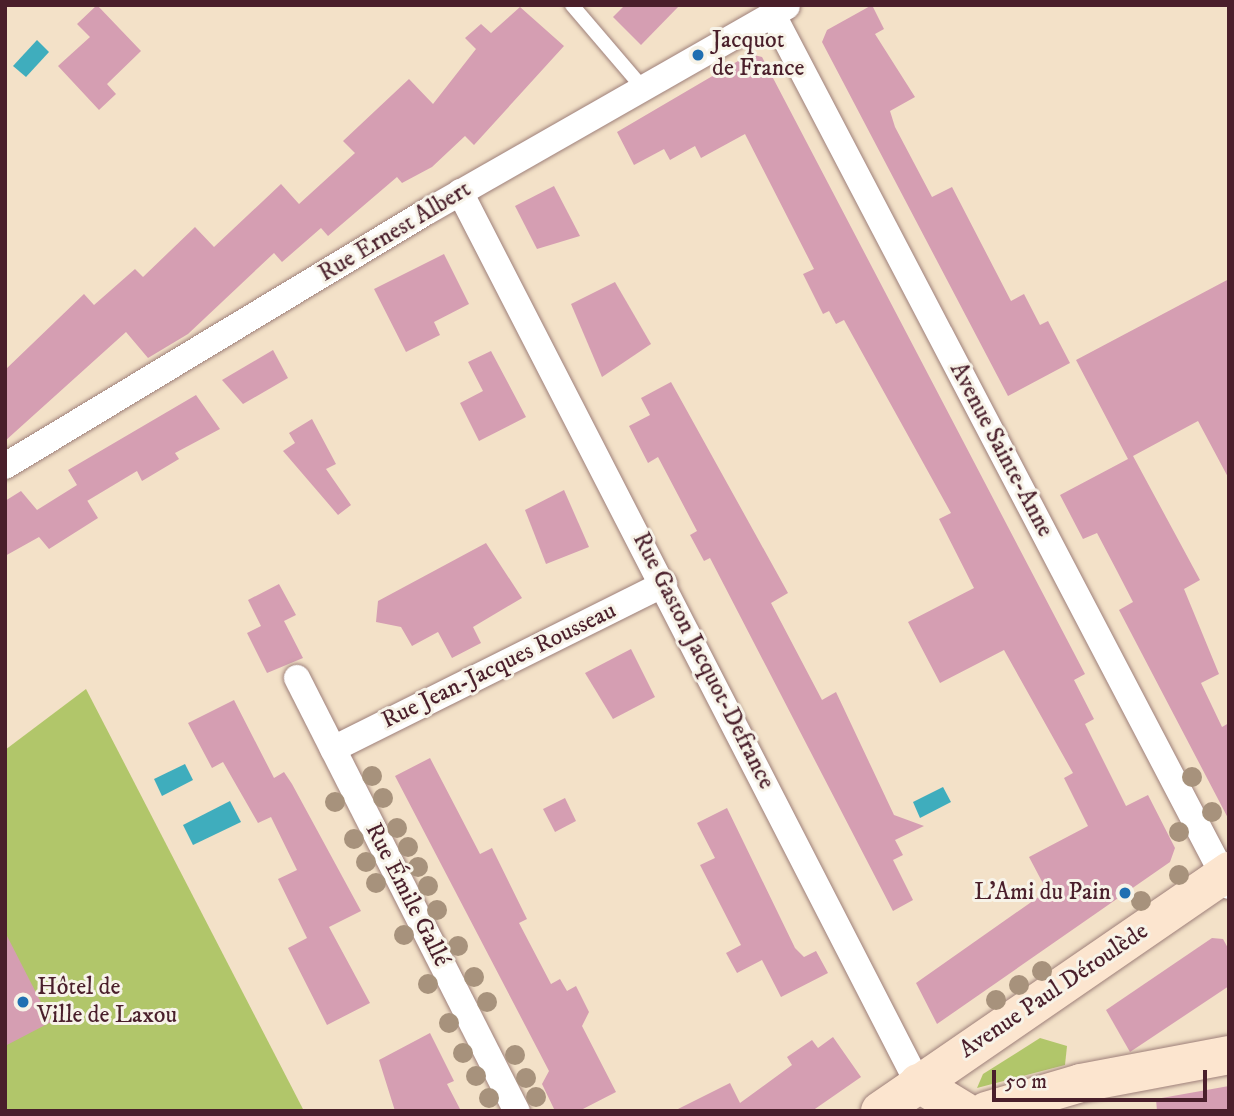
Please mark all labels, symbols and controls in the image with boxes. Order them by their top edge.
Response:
place label: Jacquot de France [712,27,804,83]
marker: Jacquot de France [690,47,706,63]
street label: Rue Ernest Albert [314,175,476,289]
street label: Avenue Sainte-Anne [943,358,1059,542]
street label: Rue Gaston Jacquot-Defrance [626,528,780,794]
street label: Rue Jean-Jacques Rousseau [377,597,621,735]
street label: Rue Émile Gallé [358,818,456,972]
place label: L'Ami du Pain [974,879,1111,907]
marker: L'Ami du Pain [1117,885,1133,901]
street label: Avenue Paul Déroulède [954,917,1154,1065]
place label: Hôtel de Ville de Laxou [37,974,177,1030]
marker: Hôtel de Ville de Laxou [15,994,31,1010]
scale bar [996,1056,1211,1100]
text: 50 m [1005,1069,1047,1095]

